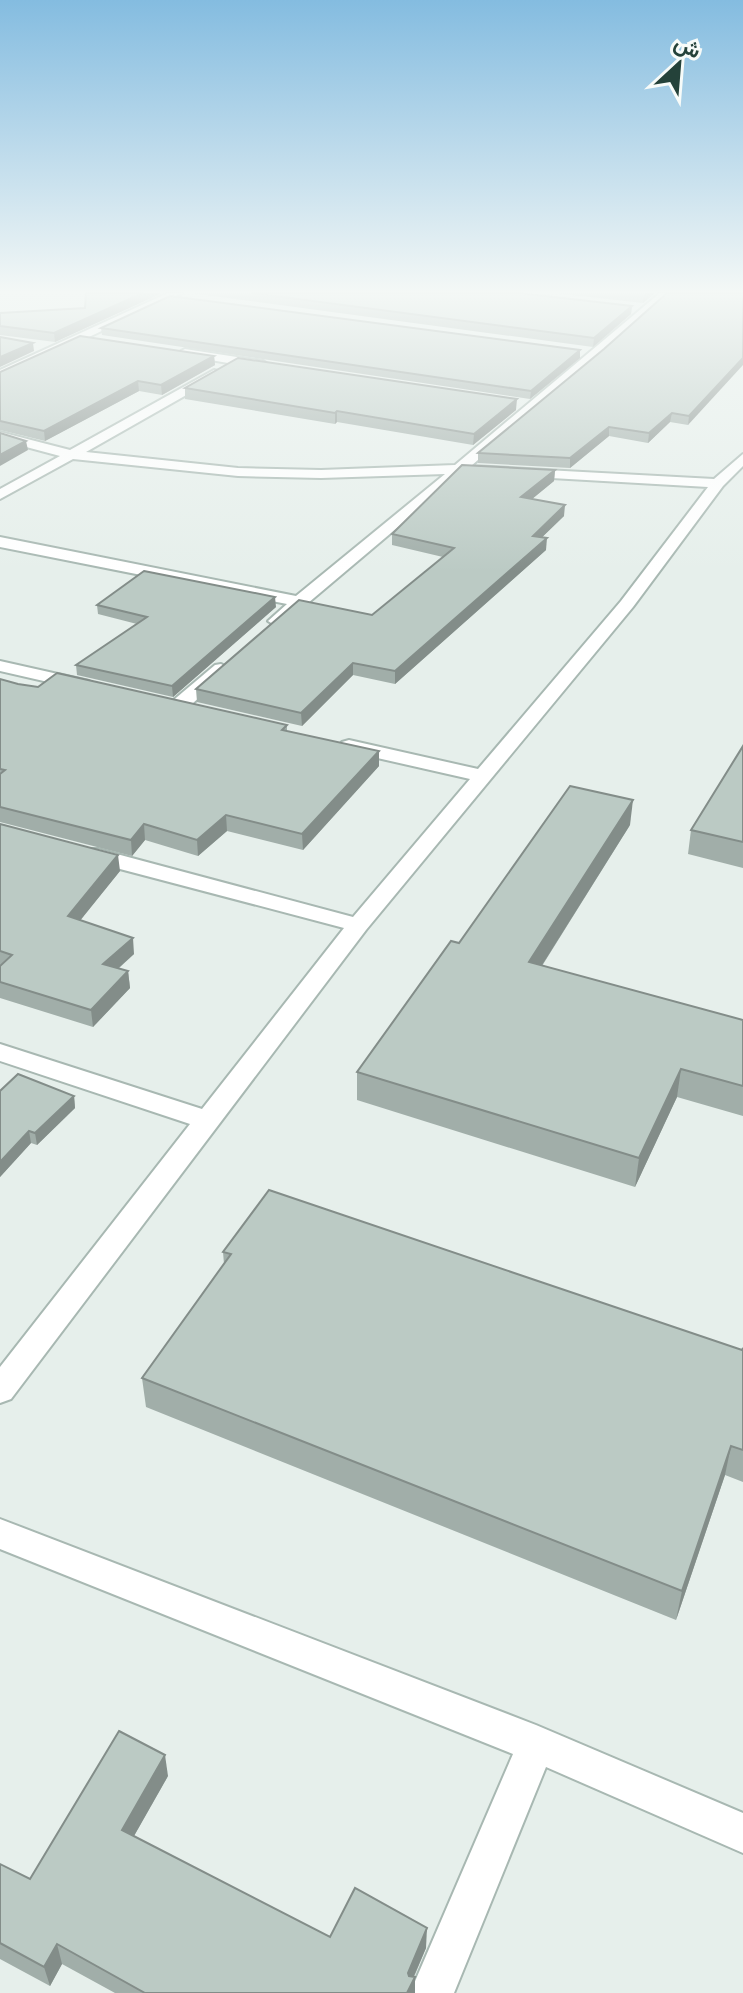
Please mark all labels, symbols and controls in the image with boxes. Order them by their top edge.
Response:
north arrow [639,24,719,104]
text: ش [670,28,706,64]

